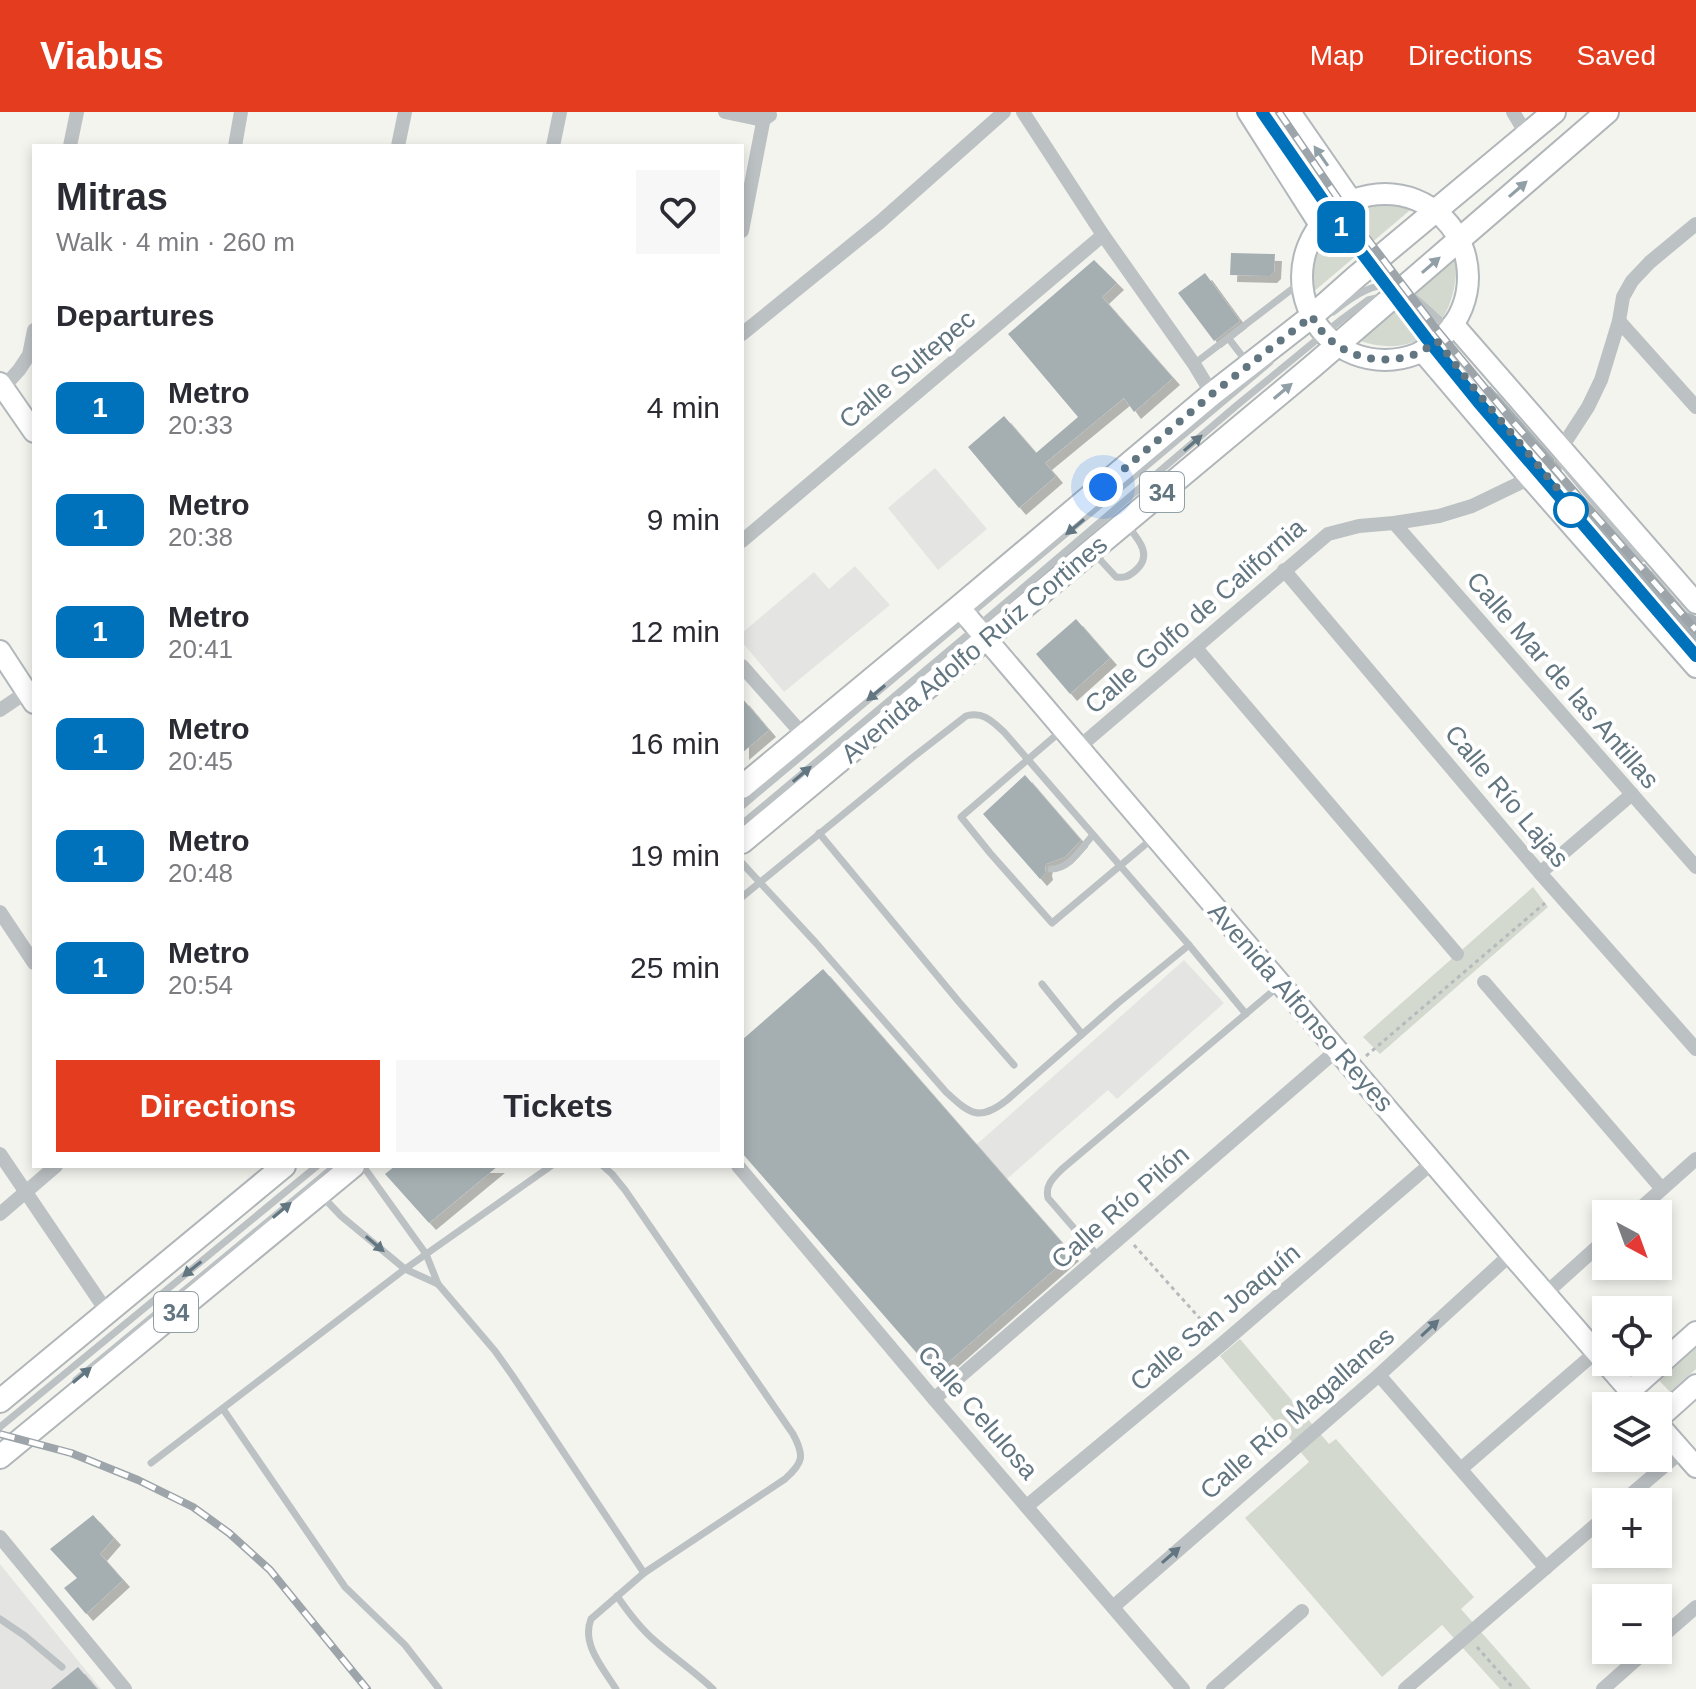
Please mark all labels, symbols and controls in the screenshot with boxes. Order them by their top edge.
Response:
text: Viabus [40,35,164,77]
text: Map [1310,40,1364,71]
text: Directions [1408,40,1533,71]
text: Saved [1577,40,1656,71]
one-way arrow [1313,146,1329,166]
button: heart [636,170,720,254]
text: Mitras [56,176,168,218]
one-way arrow [1509,180,1528,198]
line badge: 1 [1315,201,1367,253]
text: 1 [1333,211,1349,242]
text: Walk · 4 min · 260 m [56,227,295,257]
one-way arrow [1421,257,1441,274]
text: Departures [56,299,214,332]
street label: Calle Sultepec [833,304,981,434]
text: Metro [168,376,250,409]
one-way arrow [1273,383,1293,400]
text: 4 min [647,391,720,424]
text: 1 [92,392,108,423]
text: 20:33 [168,410,233,440]
one-way arrow [1182,435,1202,452]
your location [1083,467,1123,507]
road number: 34 [1140,472,1184,512]
text: Metro [168,488,250,521]
unlabelled marker [1554,493,1588,527]
text: 9 min [647,503,720,536]
text: 1 [92,504,108,535]
street label: Calle Golfo de California [1079,512,1312,720]
one-way arrow [1065,518,1085,535]
text: 20:38 [168,522,233,552]
street label: Avenida Adolfo Ruíz Cortines [835,529,1113,769]
street label: Calle Mar de las Antillas [1461,565,1665,795]
text: Metro [168,600,250,633]
text: 12 min [630,615,720,648]
text: 1 [92,616,108,647]
text: 20:41 [168,634,233,664]
one-way arrow [866,684,886,701]
text: Metro [168,712,250,745]
street label: Calle Río Lajas [1439,719,1575,873]
text: 16 min [630,727,720,760]
text: 1 [92,728,108,759]
text: 20:45 [168,746,233,776]
one-way arrow [792,766,812,783]
text: Metro [168,824,250,857]
text: 19 min [630,839,720,872]
text: 1 [92,840,108,871]
text: 20:48 [168,858,233,888]
street label: Avenida Alfonso Reyes [1202,896,1400,1118]
text: Metro [168,936,250,969]
text: 25 min [630,951,720,984]
text: 1 [92,952,108,983]
text: 20:54 [168,970,233,1000]
button: Directions [56,1060,380,1152]
button: Tickets [396,1060,720,1152]
street label: Calle Río Pilón [1045,1139,1195,1275]
north arrow [1592,1200,1672,1280]
map controls [1592,1200,1672,1664]
one-way arrow [272,1202,292,1219]
one-way arrow [365,1235,385,1252]
street label: Calle San Joaquín [1124,1237,1306,1397]
one-way arrow [182,1260,202,1277]
road number: 34 [154,1292,198,1332]
button: locate [1592,1296,1672,1376]
one-way arrow [1420,1320,1439,1338]
street label: Calle Río Magallanes [1194,1321,1400,1505]
street label: Calle Celulosa [912,1339,1045,1486]
one-way arrow [72,1367,92,1384]
button: layers [1592,1392,1672,1472]
button: + [1592,1488,1672,1568]
one-way arrow [1161,1547,1181,1564]
button: − [1592,1584,1672,1664]

